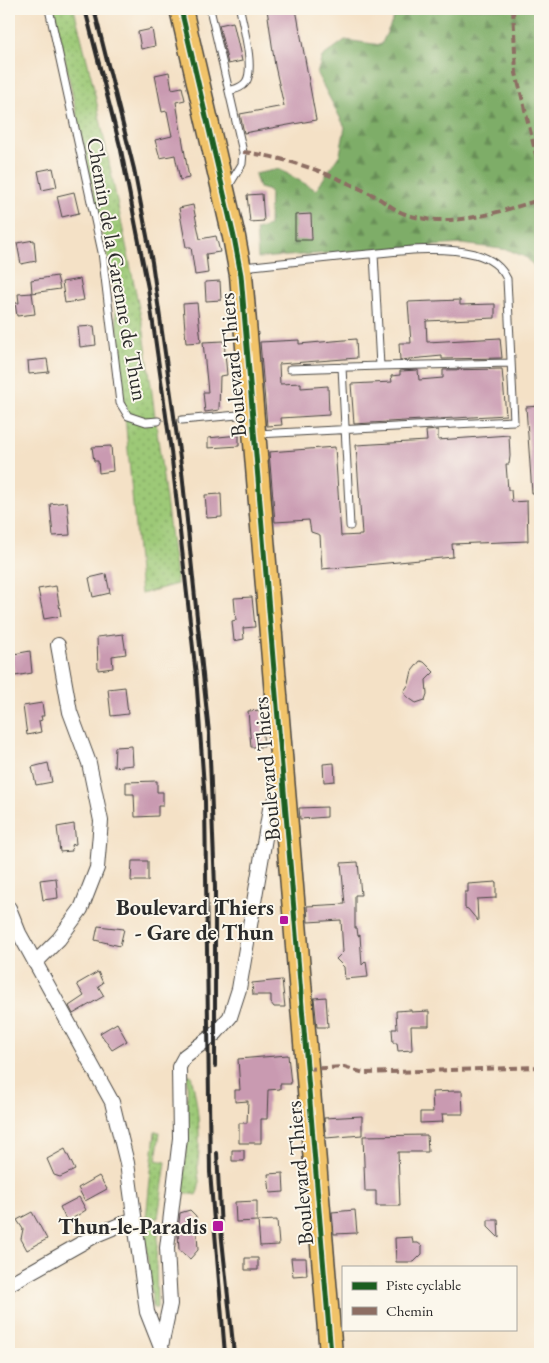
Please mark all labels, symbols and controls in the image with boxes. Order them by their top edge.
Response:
street label: Chemin de la Garenne de Thun [80,135,155,403]
street label: Boulevard Thiers [212,292,253,438]
street label: Boulevard Thiers [246,696,287,842]
place label: Boulevard Thiers - Gare de Thun [116,893,275,947]
marker: Boulevard Thiers - Gare de Thun [278,914,290,926]
street label: Boulevard Thiers [279,1100,320,1246]
place label: Thun-le-Paradis [58,1212,207,1241]
marker: Thun-le-Paradis [211,1219,225,1233]
legend [342,1266,516,1330]
text: Piste cyclable [386,1275,461,1294]
text: Chemin [386,1301,434,1320]

